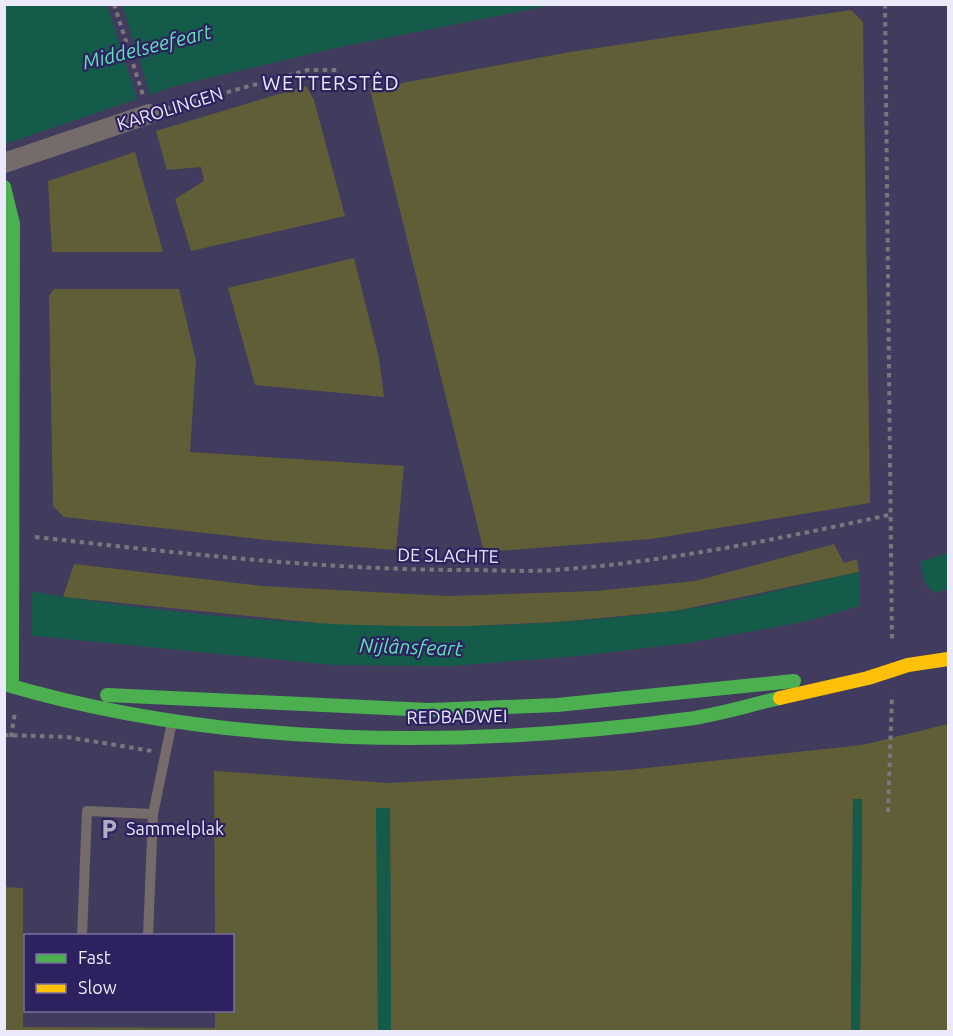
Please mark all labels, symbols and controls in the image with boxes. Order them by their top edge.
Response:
water label: Middelseefeart [80,19,214,74]
district label: WETTERSTÊD [262,71,400,94]
street label: KAROLINGEN [114,82,225,134]
street label: DE SLACHTE [397,544,499,566]
water label: Nijlânsfeart [359,633,463,660]
street label: REDBADWEI [406,705,508,727]
parking icon: Sammelplak [97,817,121,841]
place label: Sammelplak [126,818,224,838]
legend [24,934,234,1012]
text: Fast [78,947,111,967]
text: Slow [78,977,117,997]

